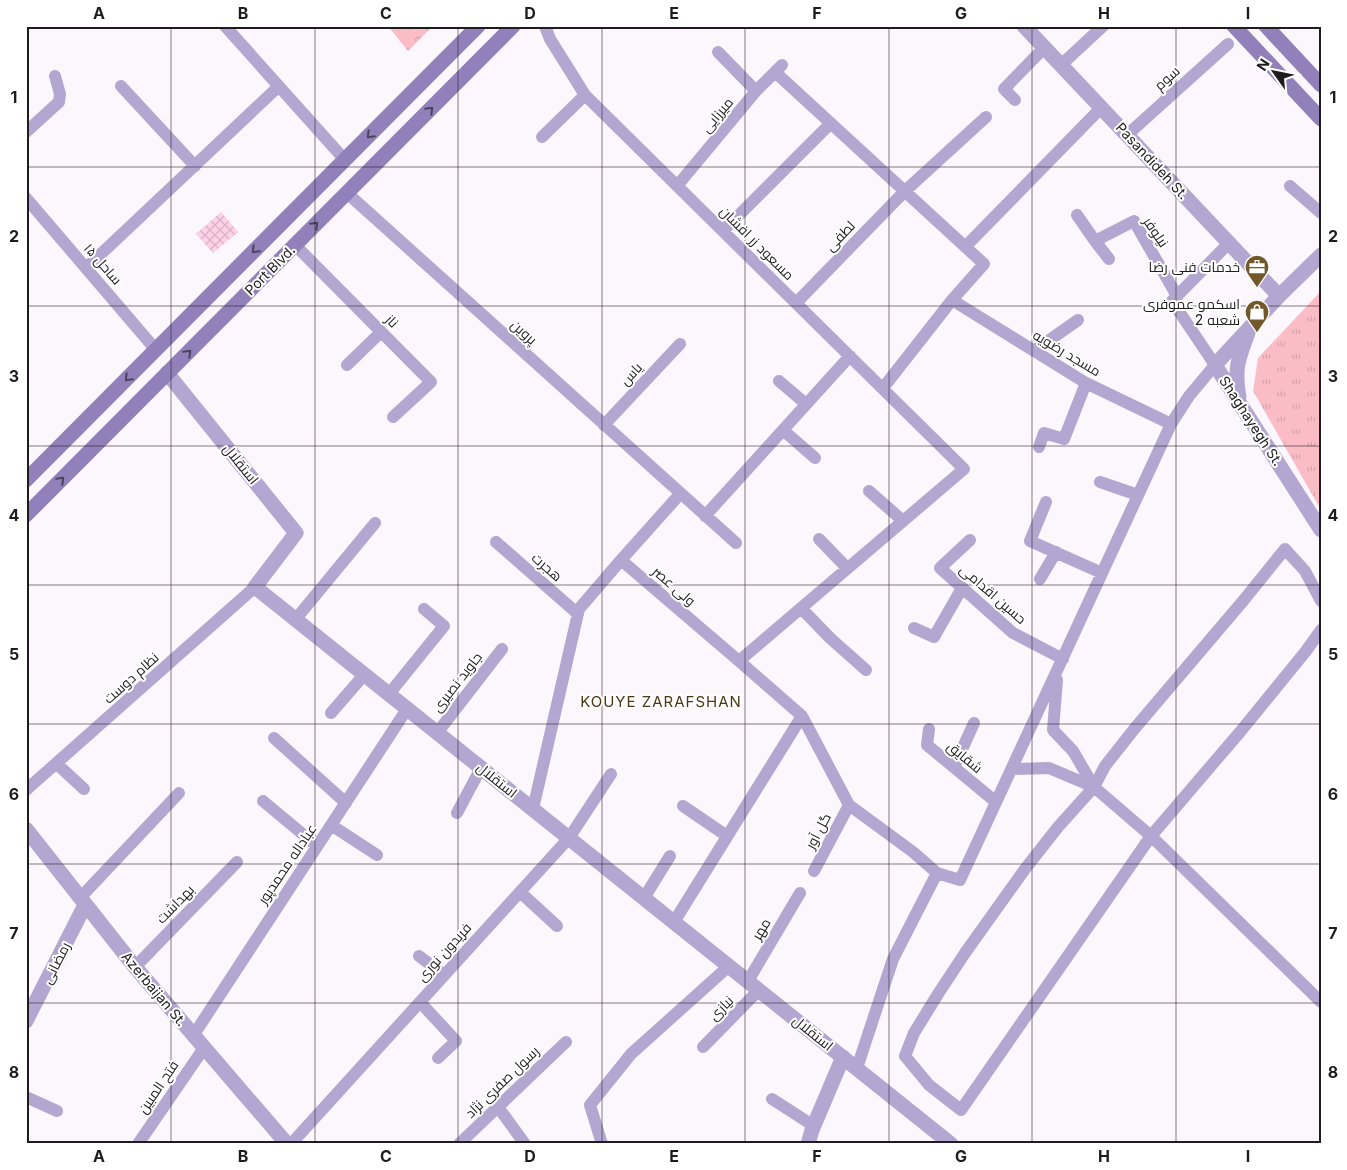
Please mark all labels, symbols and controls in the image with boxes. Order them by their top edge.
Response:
text: A [93,3,105,23]
text: B [238,3,248,23]
text: C [380,3,392,23]
text: D [524,3,536,23]
text: E [669,3,679,23]
text: F [812,3,822,23]
text: G [955,3,967,23]
text: H [1098,3,1110,23]
text: I [1246,3,1250,23]
north arrow [1250,48,1300,98]
text: N [1253,56,1273,74]
street label: سوم [1150,62,1184,95]
text: 1 [11,87,17,107]
text: 1 [1330,87,1336,107]
street label: میرزایی [697,94,736,136]
one-way arrow [424,107,433,116]
street label: Pasandideh St. [1112,119,1192,203]
one-way arrow [367,129,376,138]
street label: مسعود زر افشان [717,202,798,283]
street label: نیلوفر [1140,212,1173,250]
street label: لطفی [821,217,858,254]
one-way arrow [309,222,318,231]
text: 2 [9,226,19,246]
text: 2 [1328,226,1338,246]
street label: ساحل ۱۵ [81,240,126,288]
street label: Port Blvd. [241,241,298,298]
one-way arrow [252,244,261,253]
office icon: خدمات فنی رضا [1244,254,1270,288]
place label: خدمات فنی رضا [1148,258,1240,275]
place label: اسکمو عموفری شعبه 2 [1143,295,1240,328]
shop icon: اسکمو عموفری شعبه 2 [1244,299,1270,333]
street label: ناز [382,310,402,331]
street label: پروین [506,316,541,349]
street label: مسجد رضویه [1030,326,1104,379]
one-way arrow [182,349,191,358]
street label: یاس [616,359,645,389]
text: 3 [9,366,19,386]
text: 3 [1328,366,1338,386]
one-way arrow [125,372,134,381]
street label: Shaghayegh St. [1216,373,1287,469]
street label: استقلال [219,440,263,488]
one-way arrow [55,477,64,486]
text: 4 [9,505,20,525]
text: 4 [1328,505,1339,525]
street label: هجرت [529,549,566,584]
street label: حسین اقدامی [957,560,1030,627]
street label: ولی عصر [648,562,699,609]
text: 5 [9,644,19,664]
text: 5 [1328,644,1338,664]
street label: نظام دوست [100,648,163,708]
street label: جاوید نصیری [428,648,485,715]
district label: KOUYE ZARAFSHAN [580,692,742,711]
street label: شقایق [944,737,986,777]
street label: استقلال [473,758,521,802]
text: 6 [9,784,19,804]
text: 6 [1328,784,1338,804]
street label: گل آور [801,810,834,853]
street label: عباداله محمدپور [253,820,321,909]
street label: بهداشت [152,881,197,927]
street label: مهر [747,915,774,944]
street label: فریدون نوری [413,919,474,984]
text: 7 [9,923,19,943]
text: 7 [1328,923,1338,943]
street label: رمضانی [38,939,73,987]
street label: Azerbaijan St. [118,948,190,1029]
street label: نیازی [705,992,737,1024]
street label: استقلال [789,1011,837,1055]
street label: رسول صفری نژاد [461,1042,543,1122]
street label: فتح المبین [134,1057,182,1117]
text: 8 [9,1062,19,1082]
text: 8 [1328,1062,1338,1082]
text: A [93,1146,105,1166]
text: B [238,1146,248,1166]
text: C [380,1146,392,1166]
text: D [524,1146,536,1166]
text: E [669,1146,679,1166]
text: F [812,1146,822,1166]
text: G [955,1146,967,1166]
text: H [1098,1146,1110,1166]
text: I [1246,1146,1250,1166]

